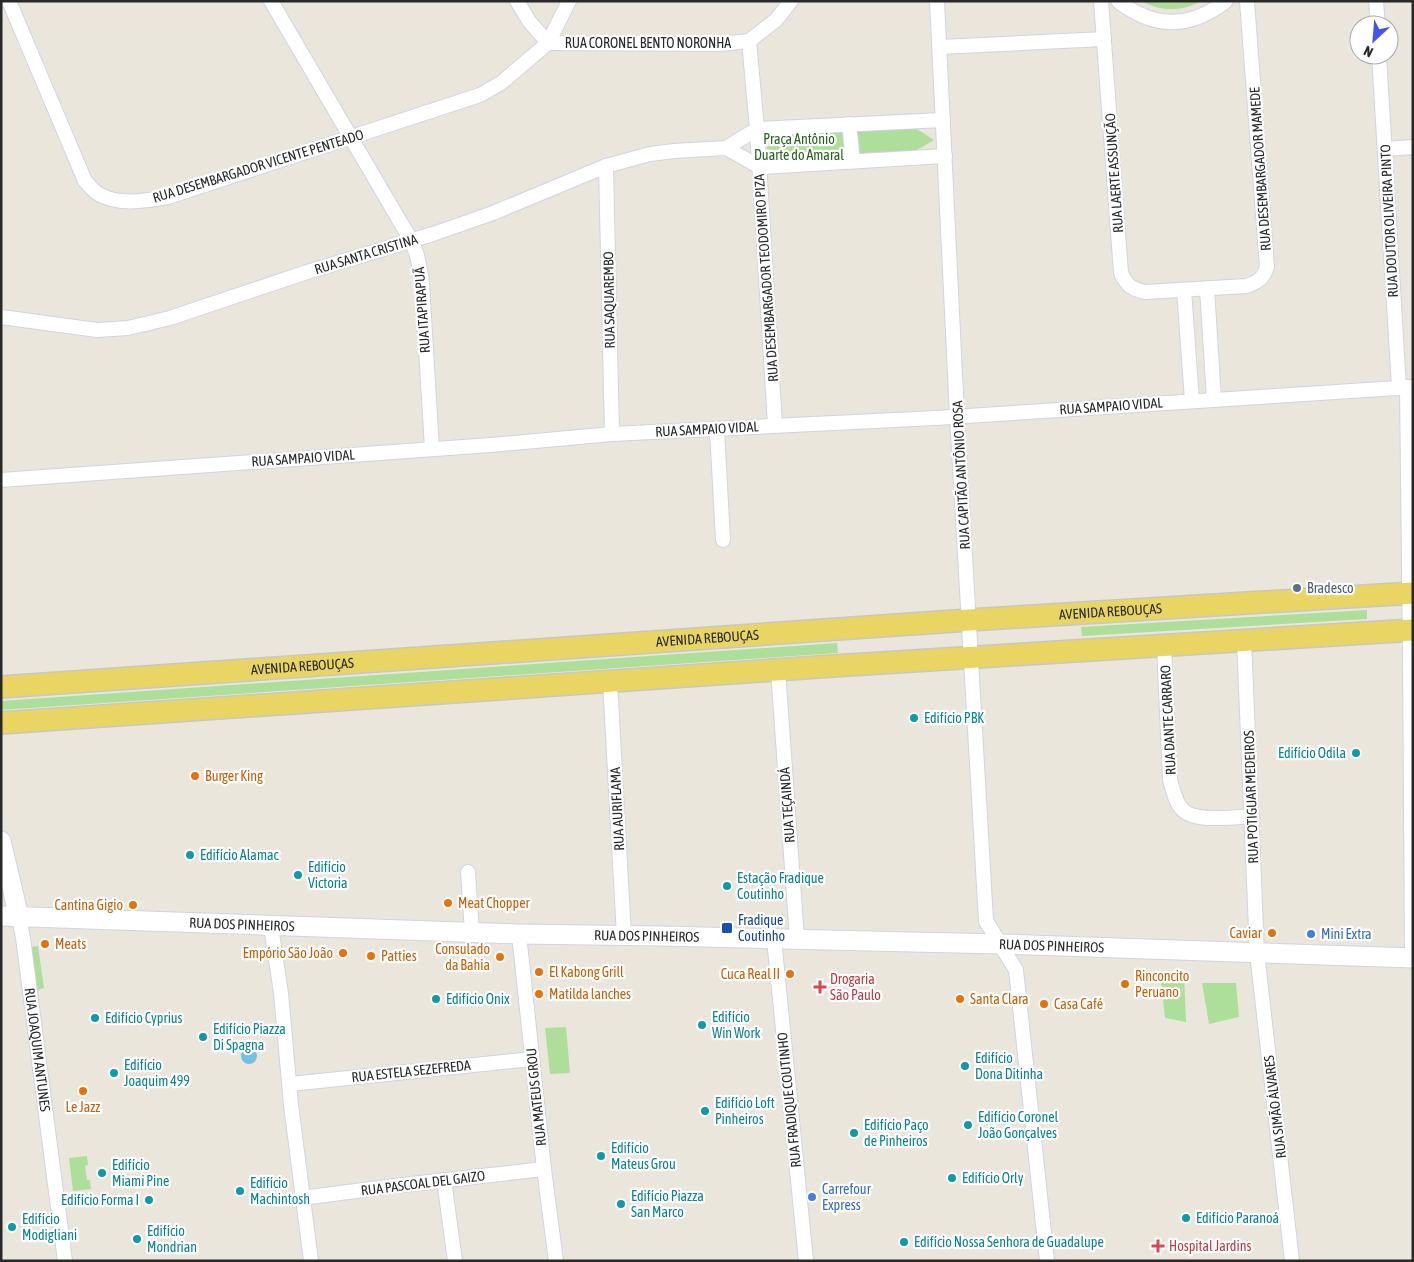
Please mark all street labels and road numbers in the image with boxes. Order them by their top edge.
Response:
street label: RUA CORONEL BENTO NORONHA [565,35,731,51]
street label: RUA DESEMBARGADOR MAMEDE [1246,87,1274,251]
street label: RUA LAERTE ASSUNÇÃO [1102,113,1126,233]
street label: RUA DESEMBARGADOR VICENTE PENTEADO [151,126,365,206]
street label: RUA DOUTOR OLIVEIRA PINTO [1377,144,1401,298]
street label: RUA DESEMBARGADOR TEODOMIRO PIZA [751,173,781,383]
street label: RUA SANTA CRISTINA [312,231,420,277]
street label: RUA SAQUAREMBO [600,251,618,349]
street label: RUA ITAPIRAPUÃ [411,266,433,354]
street label: RUA SAMPAIO VIDAL [1059,394,1164,418]
street label: RUA CAPITÃO ANTÔNIO ROSA [949,400,973,550]
street label: RUA SAMPAIO VIDAL [655,418,760,440]
street label: RUA SAMPAIO VIDAL [251,446,356,470]
street label: AVENIDA REBOUÇAS [1059,600,1162,623]
street label: AVENIDA REBOUÇAS [655,627,759,650]
street label: AVENIDA REBOUÇAS [250,655,354,678]
street label: RUA DANTE CARRARO [1157,665,1179,775]
street label: RUA POTIGUAR MEDEIROS [1241,730,1261,864]
street label: RUA TEÇAINDÁ [776,766,798,843]
street label: RUA AURIFLAMA [607,767,627,851]
street label: RUA DOS PINHEIROS [189,915,295,934]
street label: RUA DOS PINHEIROS [594,927,700,945]
street label: RUA DOS PINHEIROS [999,936,1105,956]
street label: RUA JOAQUIM ANTUNES [22,987,54,1113]
street label: RUA FRADIQUE COUTINHO [774,1032,804,1168]
street label: RUA MATEUS GROU [523,1047,549,1147]
street label: RUA SIMÃO ÁLVARES [1261,1054,1289,1159]
street label: RUA ESTELA SEZEFREDA [351,1057,471,1085]
street label: RUA PASCOAL DEL GAIZO [360,1167,486,1199]

